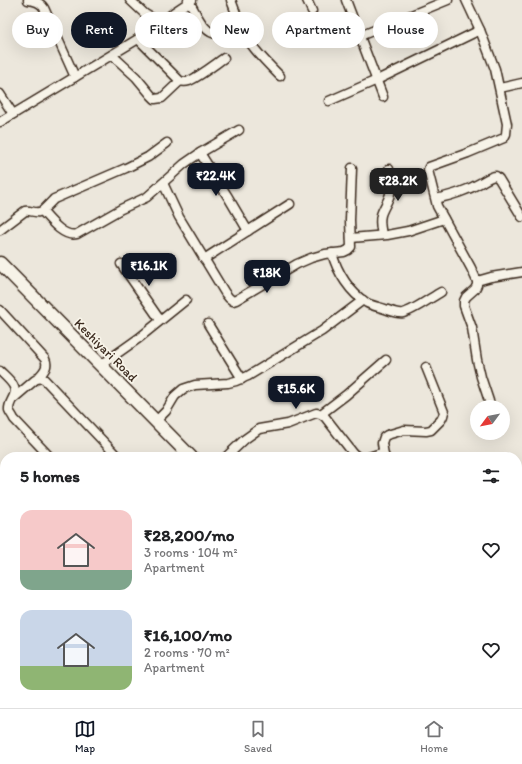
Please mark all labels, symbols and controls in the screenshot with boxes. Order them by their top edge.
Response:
chip: Buy [12,12,63,48]
chip: Rent [71,12,127,48]
chip: Filters [135,12,202,48]
chip: New [210,12,264,48]
chip: Apartment [272,12,365,48]
chip: House [373,12,438,48]
pin: ₹22.4K [183,163,249,197]
text: ₹22.4K [196,168,236,183]
pin: ₹28.2K [365,168,431,202]
text: ₹28.2K [379,173,417,188]
pin: ₹16.1K [116,253,182,287]
text: ₹16.1K [131,258,167,273]
pin: ₹18K [243,260,291,294]
text: ₹18K [253,265,281,280]
street label: Keshiyari Road [71,315,141,385]
pin: ₹15.6K [263,376,329,410]
text: ₹15.6K [277,381,315,396]
north arrow [470,400,510,440]
map controls [470,400,510,440]
icon: filters [480,465,502,487]
text: 5 homes [20,466,80,486]
text: ₹28,200/mo [144,525,235,545]
icon: home [52,526,100,574]
icon: heart [480,539,502,561]
text: 3 rooms · 104 m² [144,545,237,560]
text: Apartment [144,560,205,575]
text: ₹16,100/mo [144,625,232,645]
icon: home [52,626,100,674]
icon: heart [480,639,502,661]
text: 2 rooms · 70 m² [144,645,230,660]
text: Apartment [144,660,205,675]
tab: Map [74,718,96,755]
tab: Saved [244,718,272,755]
tab: Home [420,718,448,755]

